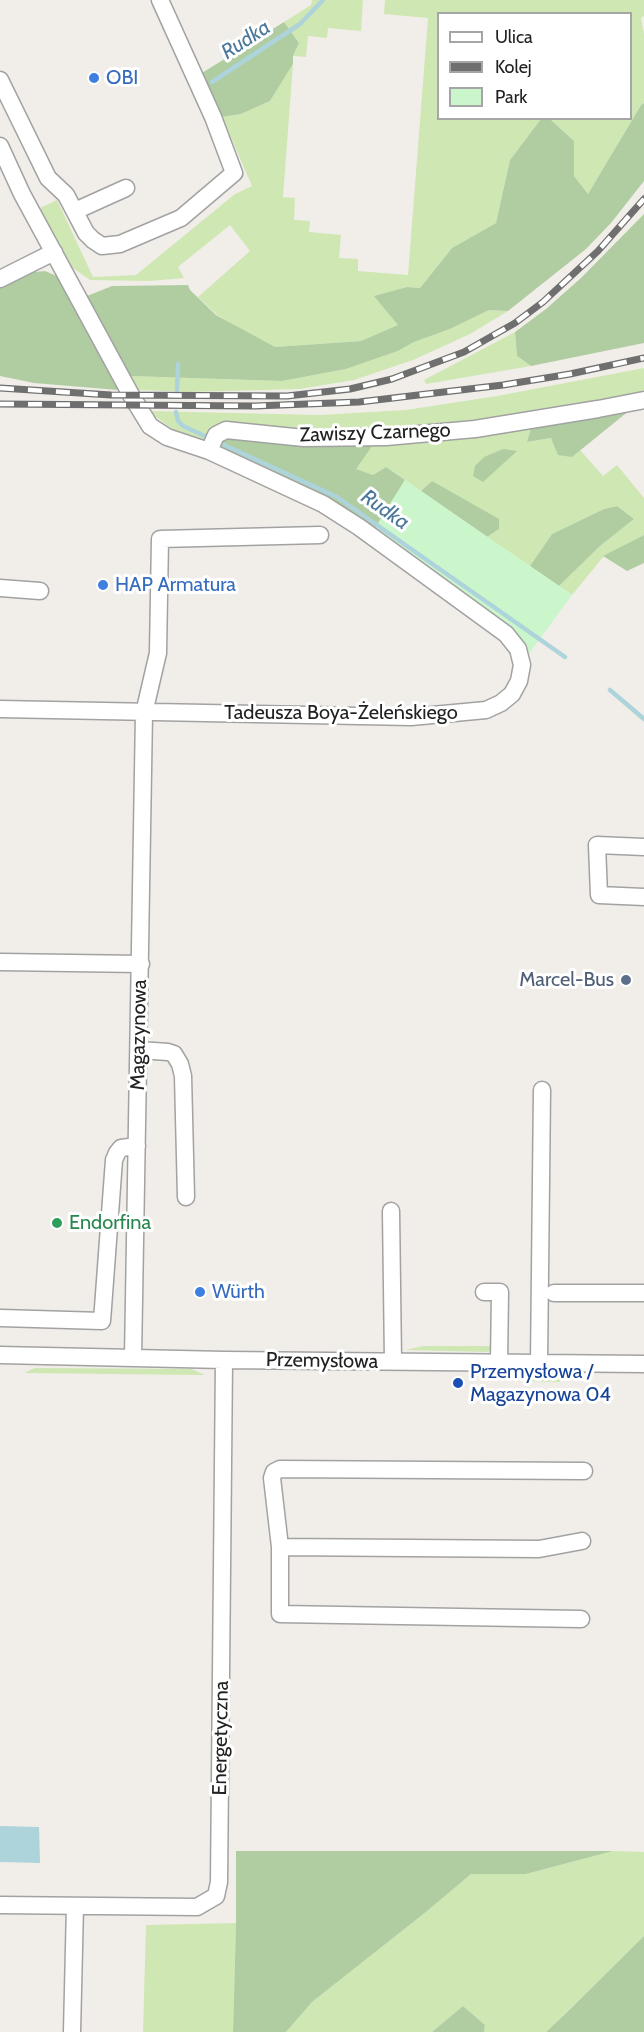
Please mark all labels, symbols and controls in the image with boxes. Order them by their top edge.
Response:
legend [437,12,632,120]
water label: Rudka [217,15,275,65]
text: Ulica [495,26,533,48]
text: Kolej [495,56,532,78]
place label: OBI [106,66,138,90]
marker: OBI [87,71,101,85]
text: Park [495,86,527,108]
street label: Zawiszy Czarnego [299,418,451,448]
water label: Rudka [356,484,414,536]
place label: HAP Armatura [115,573,236,597]
marker: HAP Armatura [96,578,110,592]
street label: Tadeusza Boya-Żeleńskiego [224,701,458,725]
place label: Marcel-Bus [519,968,614,992]
marker: Marcel-Bus [619,973,633,987]
street label: Magazynowa [126,979,152,1091]
place label: Endorfina [69,1211,151,1235]
marker: Endorfina [50,1216,64,1230]
place label: Würth [212,1280,265,1304]
marker: Würth [193,1285,207,1299]
street label: Przemysłowa [266,1348,378,1374]
place label: Przemysłowa / Magazynowa 04 [470,1360,611,1407]
marker: Przemysłowa / Magazynowa 04 [451,1376,465,1390]
street label: Energetyczna [208,1680,234,1796]

